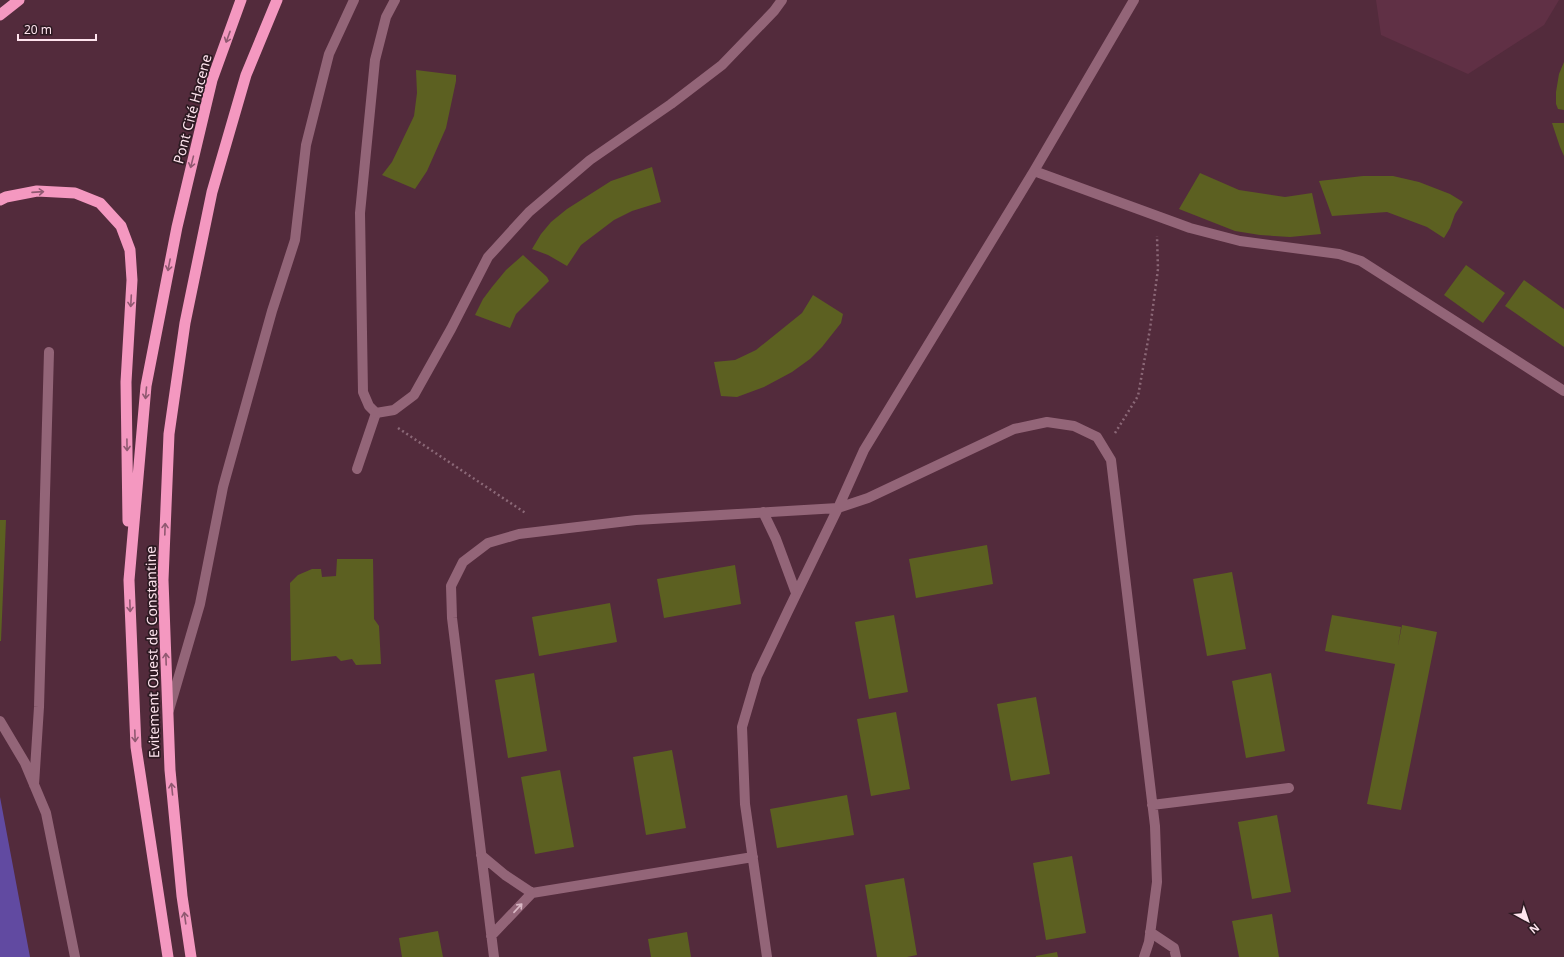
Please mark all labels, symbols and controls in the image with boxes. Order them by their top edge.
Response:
scale bar [18,16,96,42]
text: 20 m [24,21,52,38]
one-way arrow [223,30,231,42]
street label: Pont Cité Hacene [168,52,216,166]
one-way arrow [188,155,196,168]
one-way arrow [31,188,44,195]
one-way arrow [165,258,173,271]
one-way arrow [127,294,134,307]
one-way arrow [142,386,149,399]
one-way arrow [123,438,131,451]
one-way arrow [161,523,169,536]
street label: Evitement Ouest de Constantine [141,546,163,758]
one-way arrow [126,599,134,612]
one-way arrow [162,653,170,666]
one-way arrow [131,729,139,742]
one-way arrow [168,783,175,796]
north arrow [1508,901,1548,941]
one-way arrow [513,903,523,913]
one-way arrow [181,912,189,925]
text: N [1526,920,1543,938]

